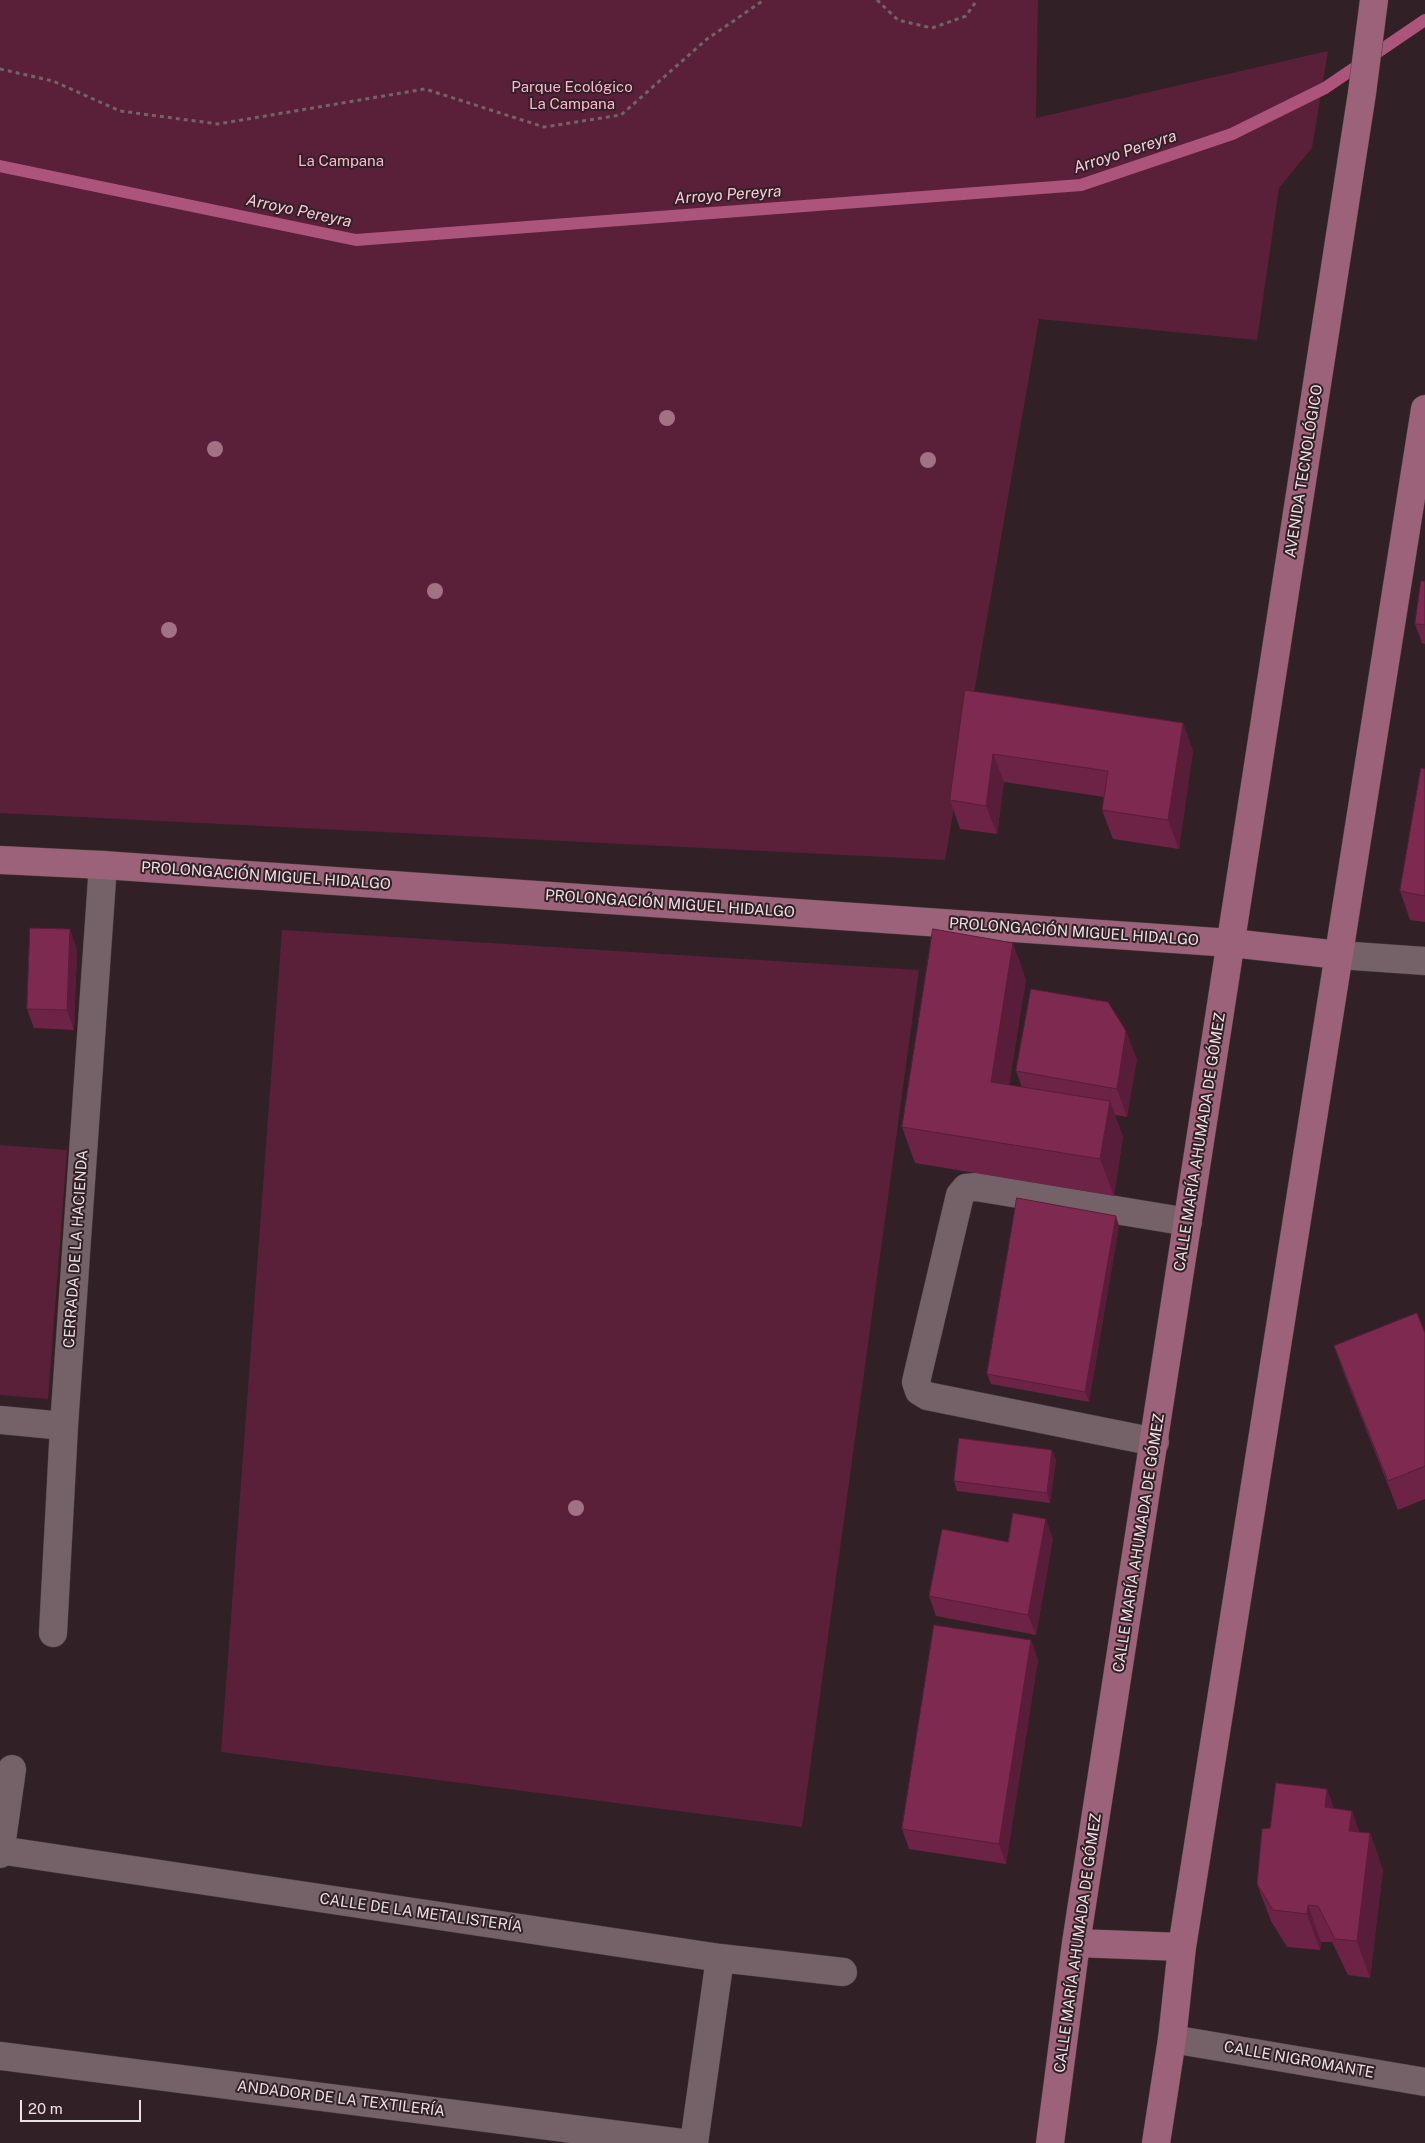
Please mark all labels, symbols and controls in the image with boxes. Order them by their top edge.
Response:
park label: Parque Ecológico La Campana [511,78,633,113]
water label: Arroyo Pereyra [1071,126,1179,178]
park label: La Campana [298,152,384,170]
water label: Arroyo Pereyra [674,182,782,208]
water label: Arroyo Pereyra [245,190,353,232]
street label: AVENIDA TECNOLÓGICO [1281,383,1327,559]
street label: PROLONGACIÓN MIGUEL HIDALGO [140,858,392,894]
street label: PROLONGACIÓN MIGUEL HIDALGO [544,886,796,922]
street label: PROLONGACIÓN MIGUEL HIDALGO [948,914,1200,950]
street label: CALLE MARÍA AHUMADA DE GÓMEZ [1171,1011,1229,1273]
street label: CERRADA DE LA HACIENDA [60,1149,92,1349]
street label: CALLE MARÍA AHUMADA DE GÓMEZ [1110,1412,1168,1674]
street label: CALLE MARÍA AHUMADA DE GÓMEZ [1051,1812,1105,2074]
street label: CALLE DE LA METALISTERÍA [318,1890,524,1936]
street label: CALLE NIGROMANTE [1223,2038,1375,2082]
street label: ANDADOR DE LA TEXTILERÍA [236,2077,446,2121]
scale bar [22,2090,144,2122]
text: 20 m [28,2100,63,2117]

